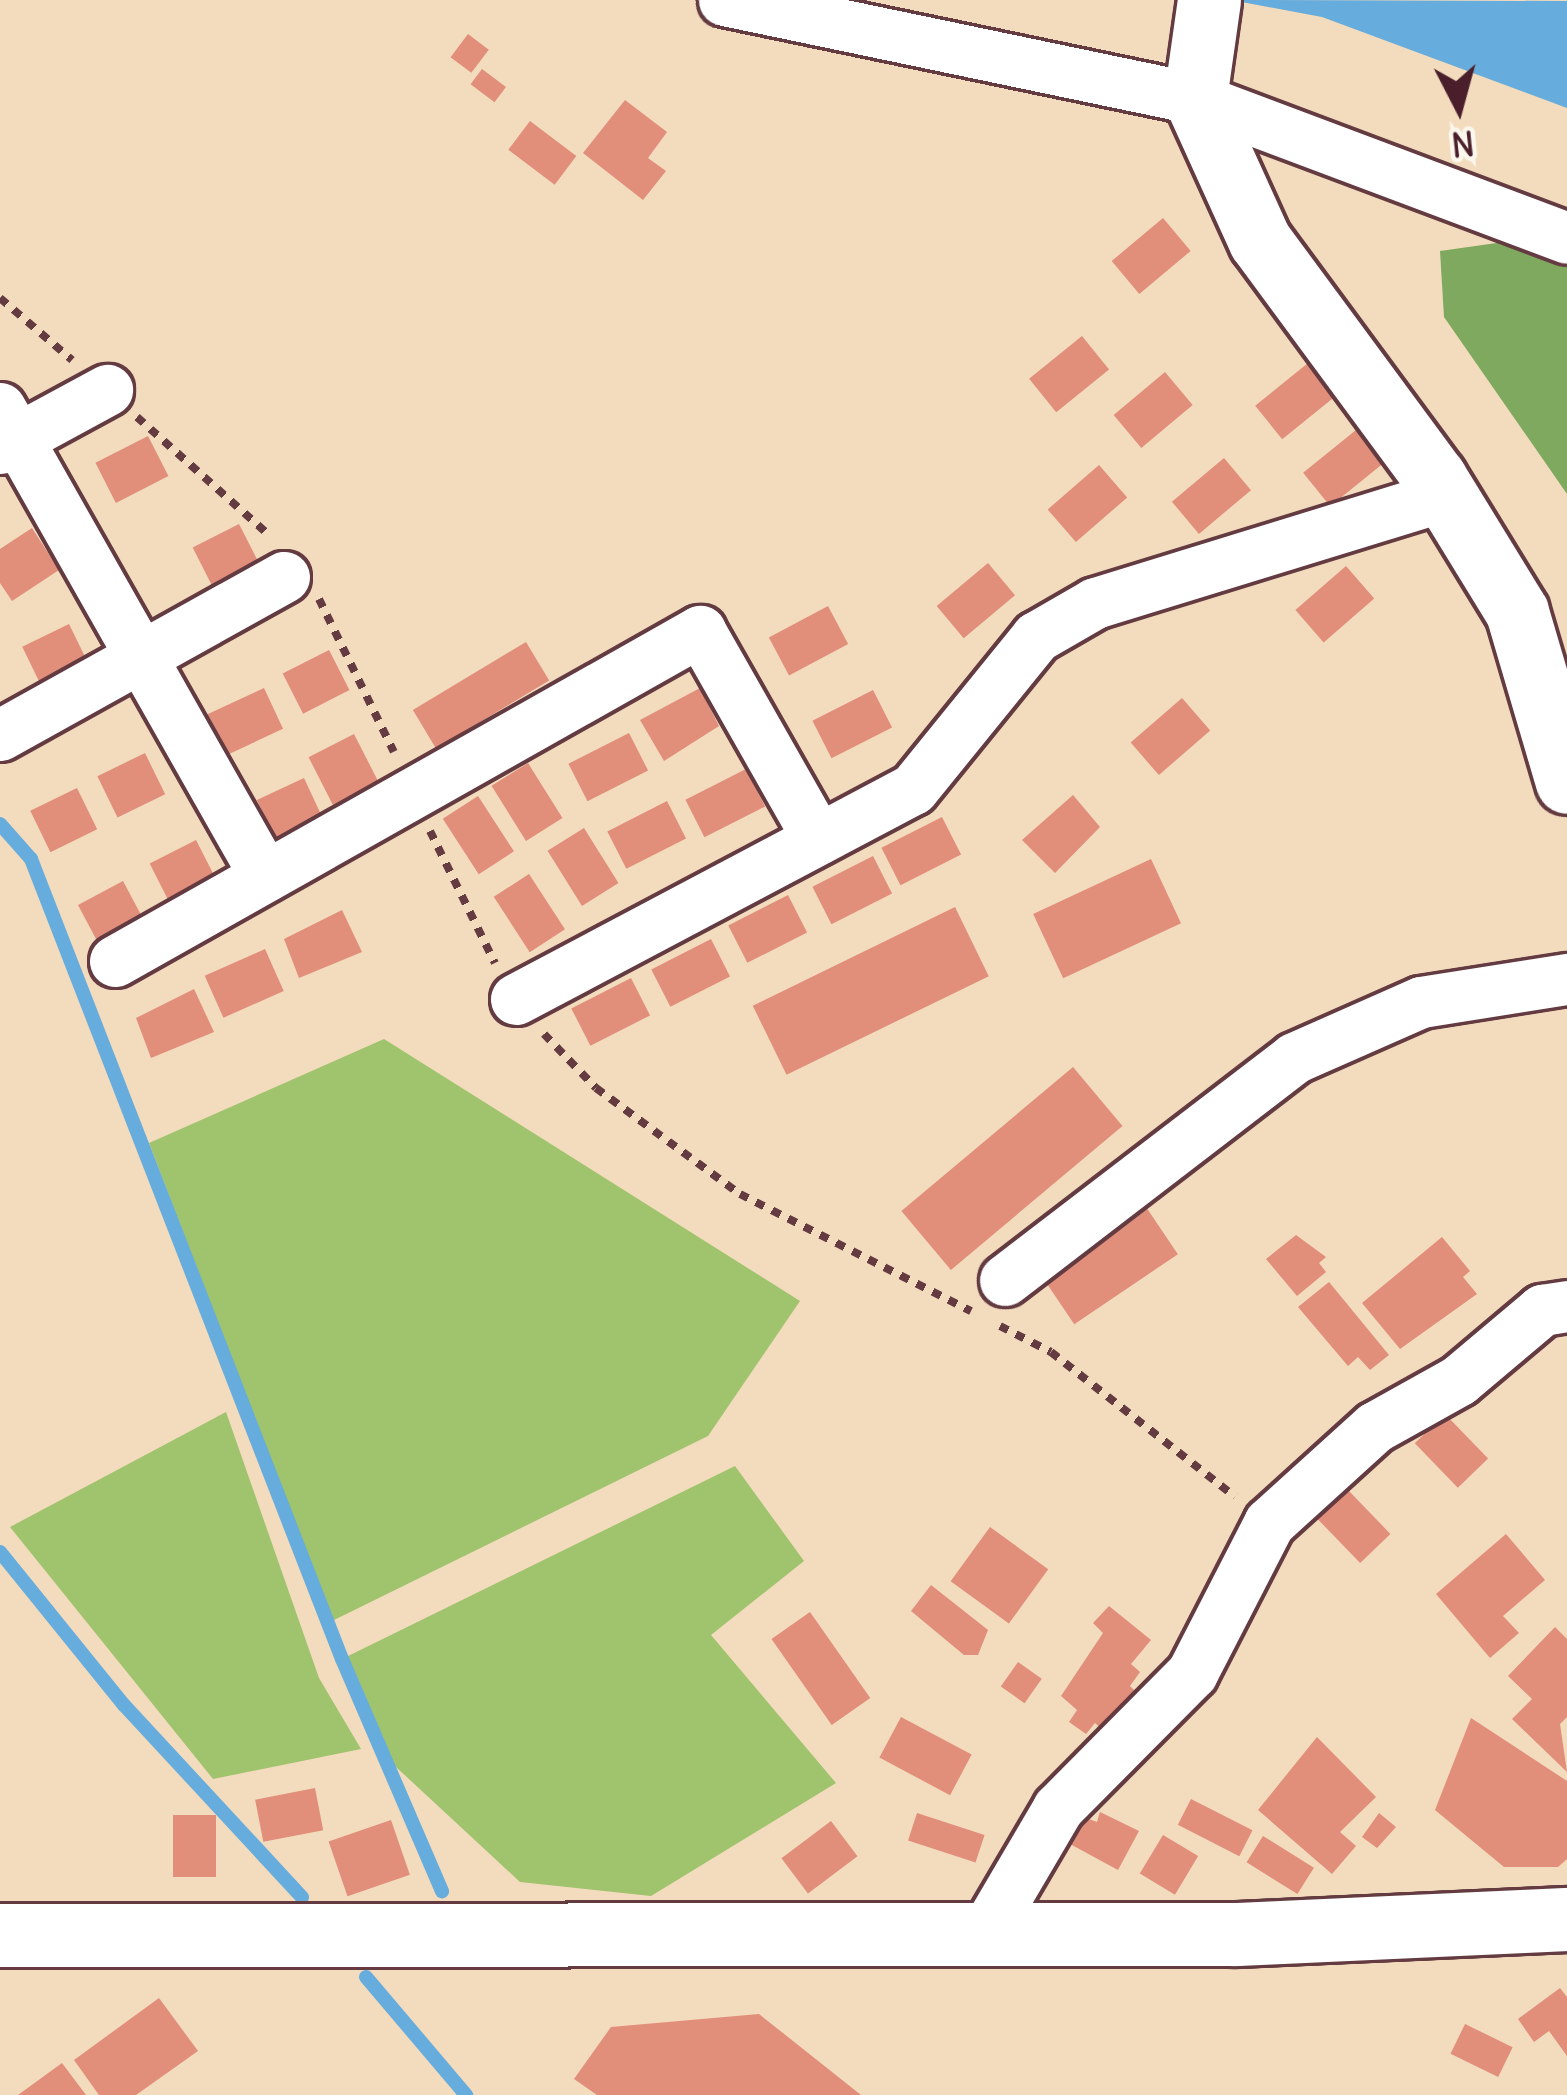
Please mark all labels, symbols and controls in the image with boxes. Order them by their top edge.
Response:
north arrow [1399,48,1519,168]
text: N [1449,122,1476,166]

